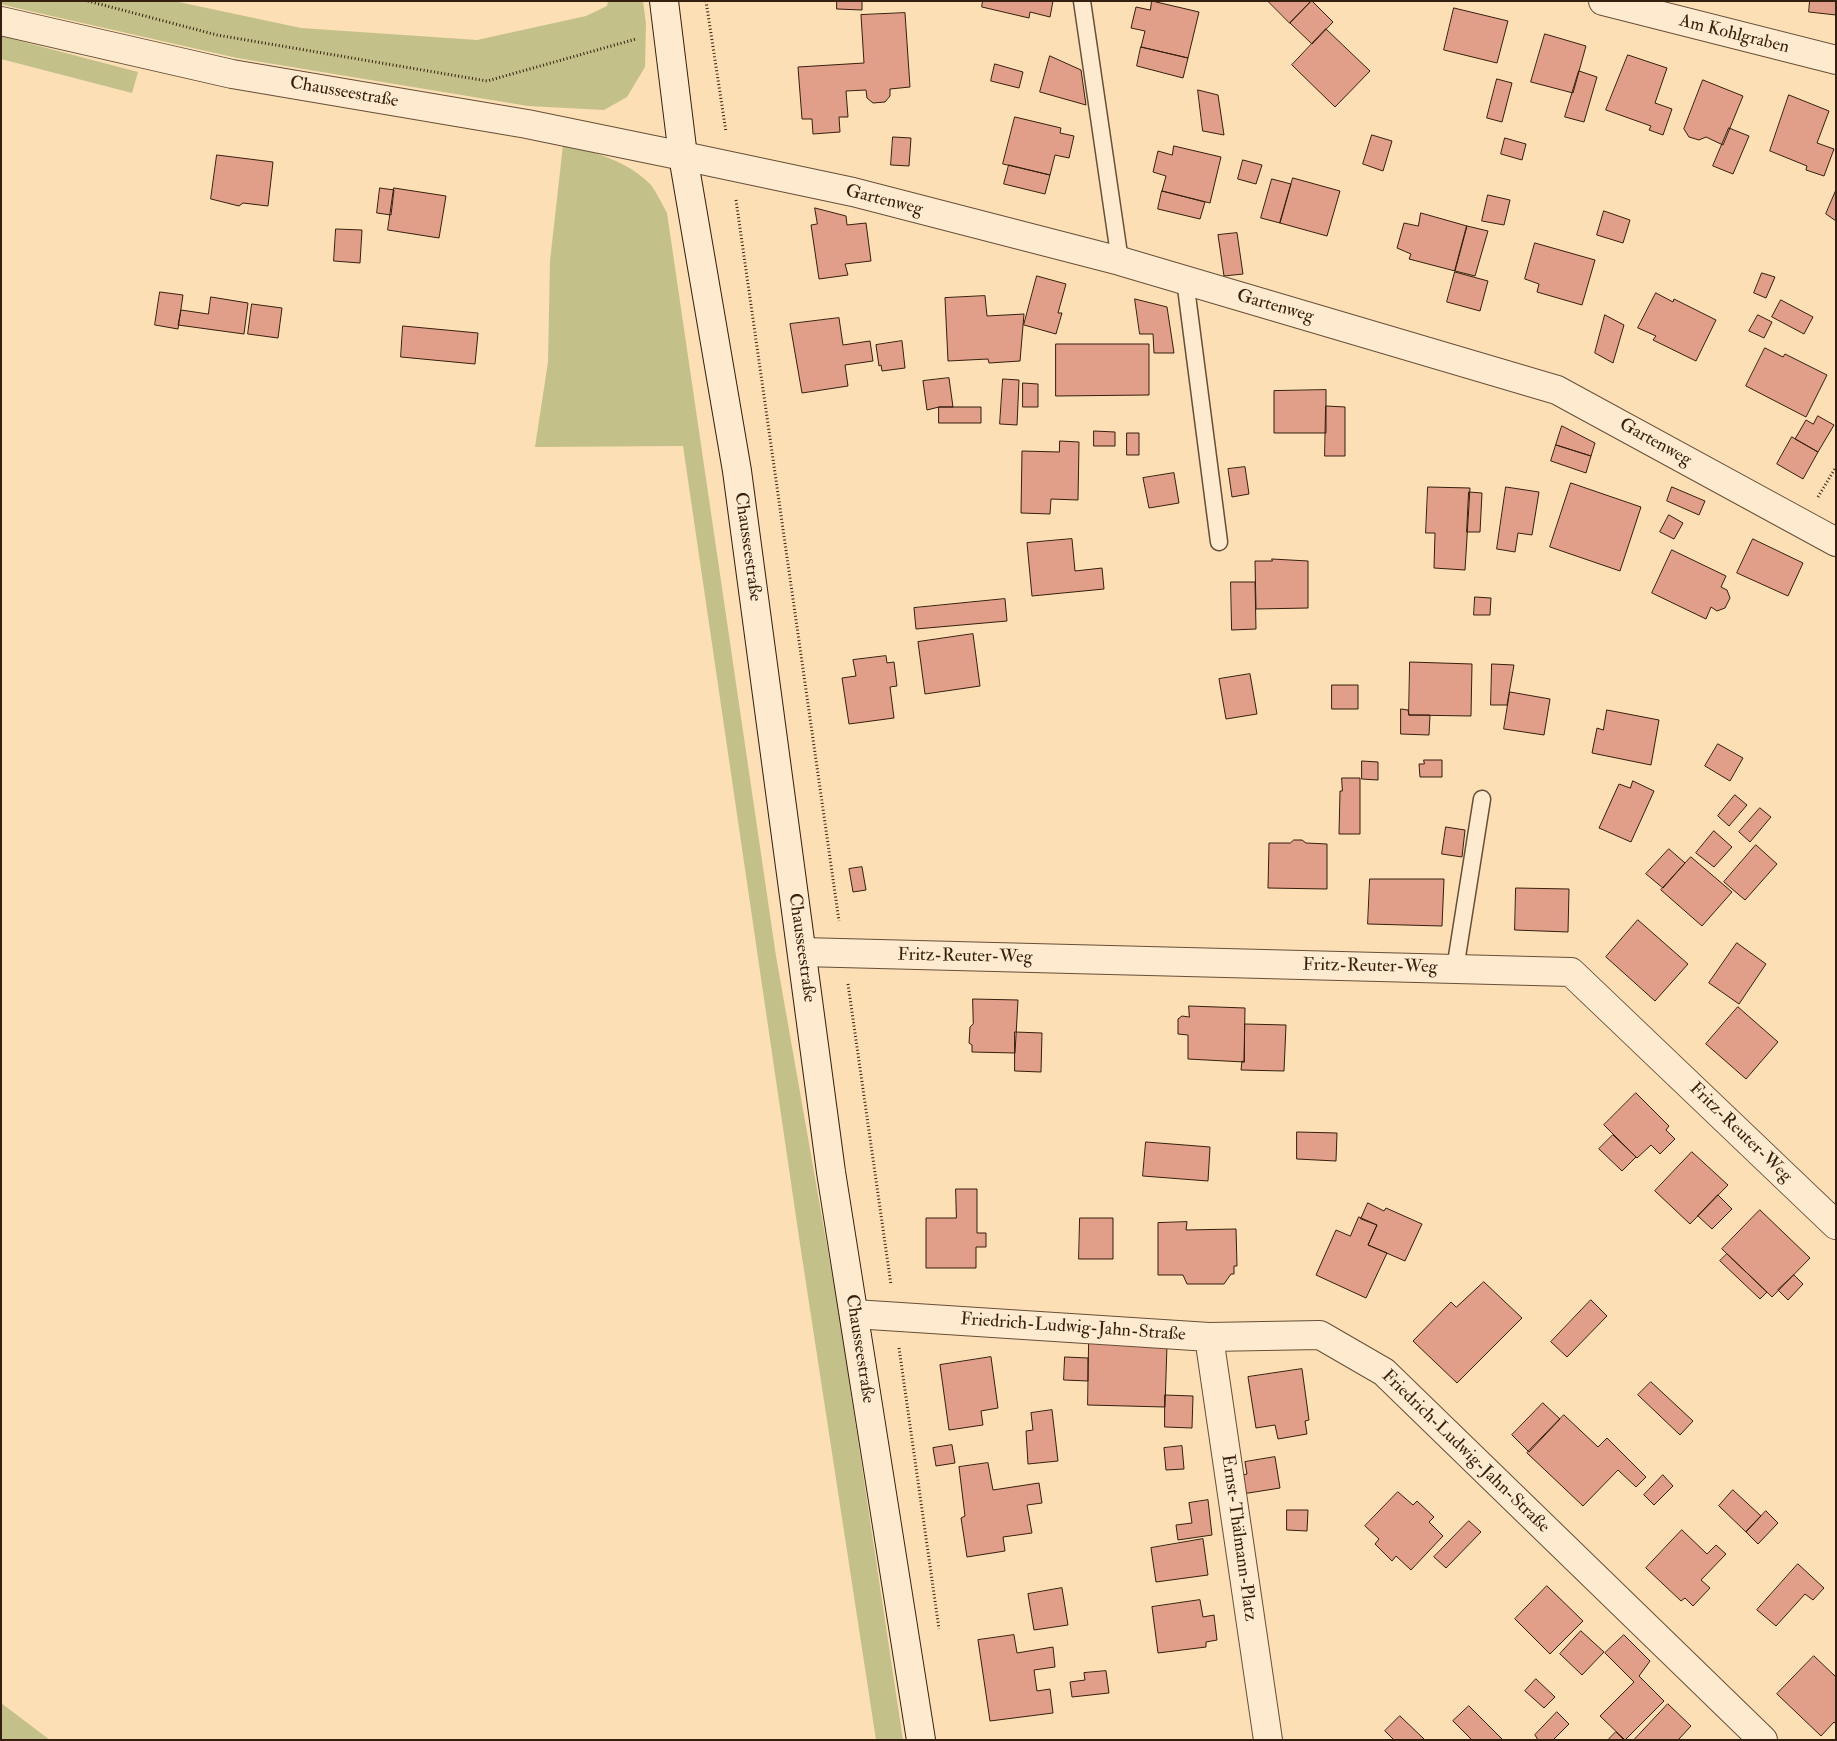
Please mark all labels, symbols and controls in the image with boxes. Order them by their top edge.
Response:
street label: Am Kohlgraben [1677,11,1791,59]
street label: Chausseestraße [288,73,400,113]
street label: Gartenweg [843,181,925,221]
street label: Gartenweg [1234,286,1316,328]
street label: Gartenweg [1615,414,1695,472]
street label: Chausseestraße [729,491,765,603]
street label: Chausseestraße [783,892,819,1004]
street label: Fritz-Reuter-Weg [897,945,1033,969]
street label: Fritz-Reuter-Weg [1302,955,1438,979]
street label: Fritz-Reuter-Weg [1684,1078,1796,1188]
street label: Chausseestraße [840,1293,878,1405]
street label: Friedrich-Ludwig-Jahn-Straße [960,1309,1186,1347]
street label: Friedrich-Ludwig-Jahn-Straße [1376,1366,1554,1538]
street label: Ernst-Thälmann-Platz [1216,1453,1260,1623]

